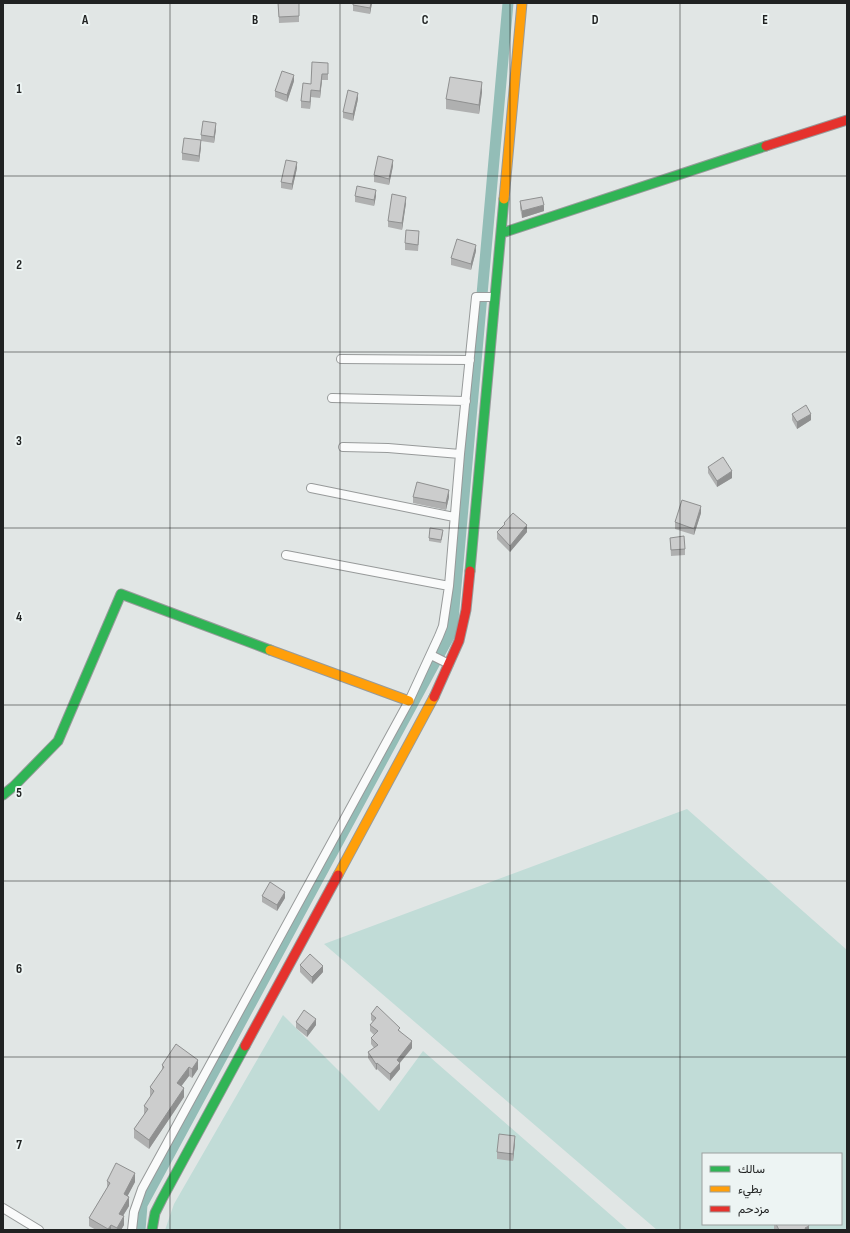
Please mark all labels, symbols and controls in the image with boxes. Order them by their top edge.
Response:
text: A [81,12,89,28]
text: B [252,12,258,28]
text: C [422,12,429,28]
text: D [592,12,599,28]
text: E [762,12,768,28]
text: 1 [16,81,22,97]
text: 2 [16,257,22,273]
text: 3 [16,433,22,449]
text: 4 [16,609,22,625]
text: 5 [16,785,22,801]
text: 6 [16,961,22,977]
text: 7 [16,1137,22,1153]
legend [702,1153,842,1225]
text: سالك [738,1162,765,1177]
text: بطيء [738,1182,762,1199]
text: مزدحم [738,1202,769,1217]

